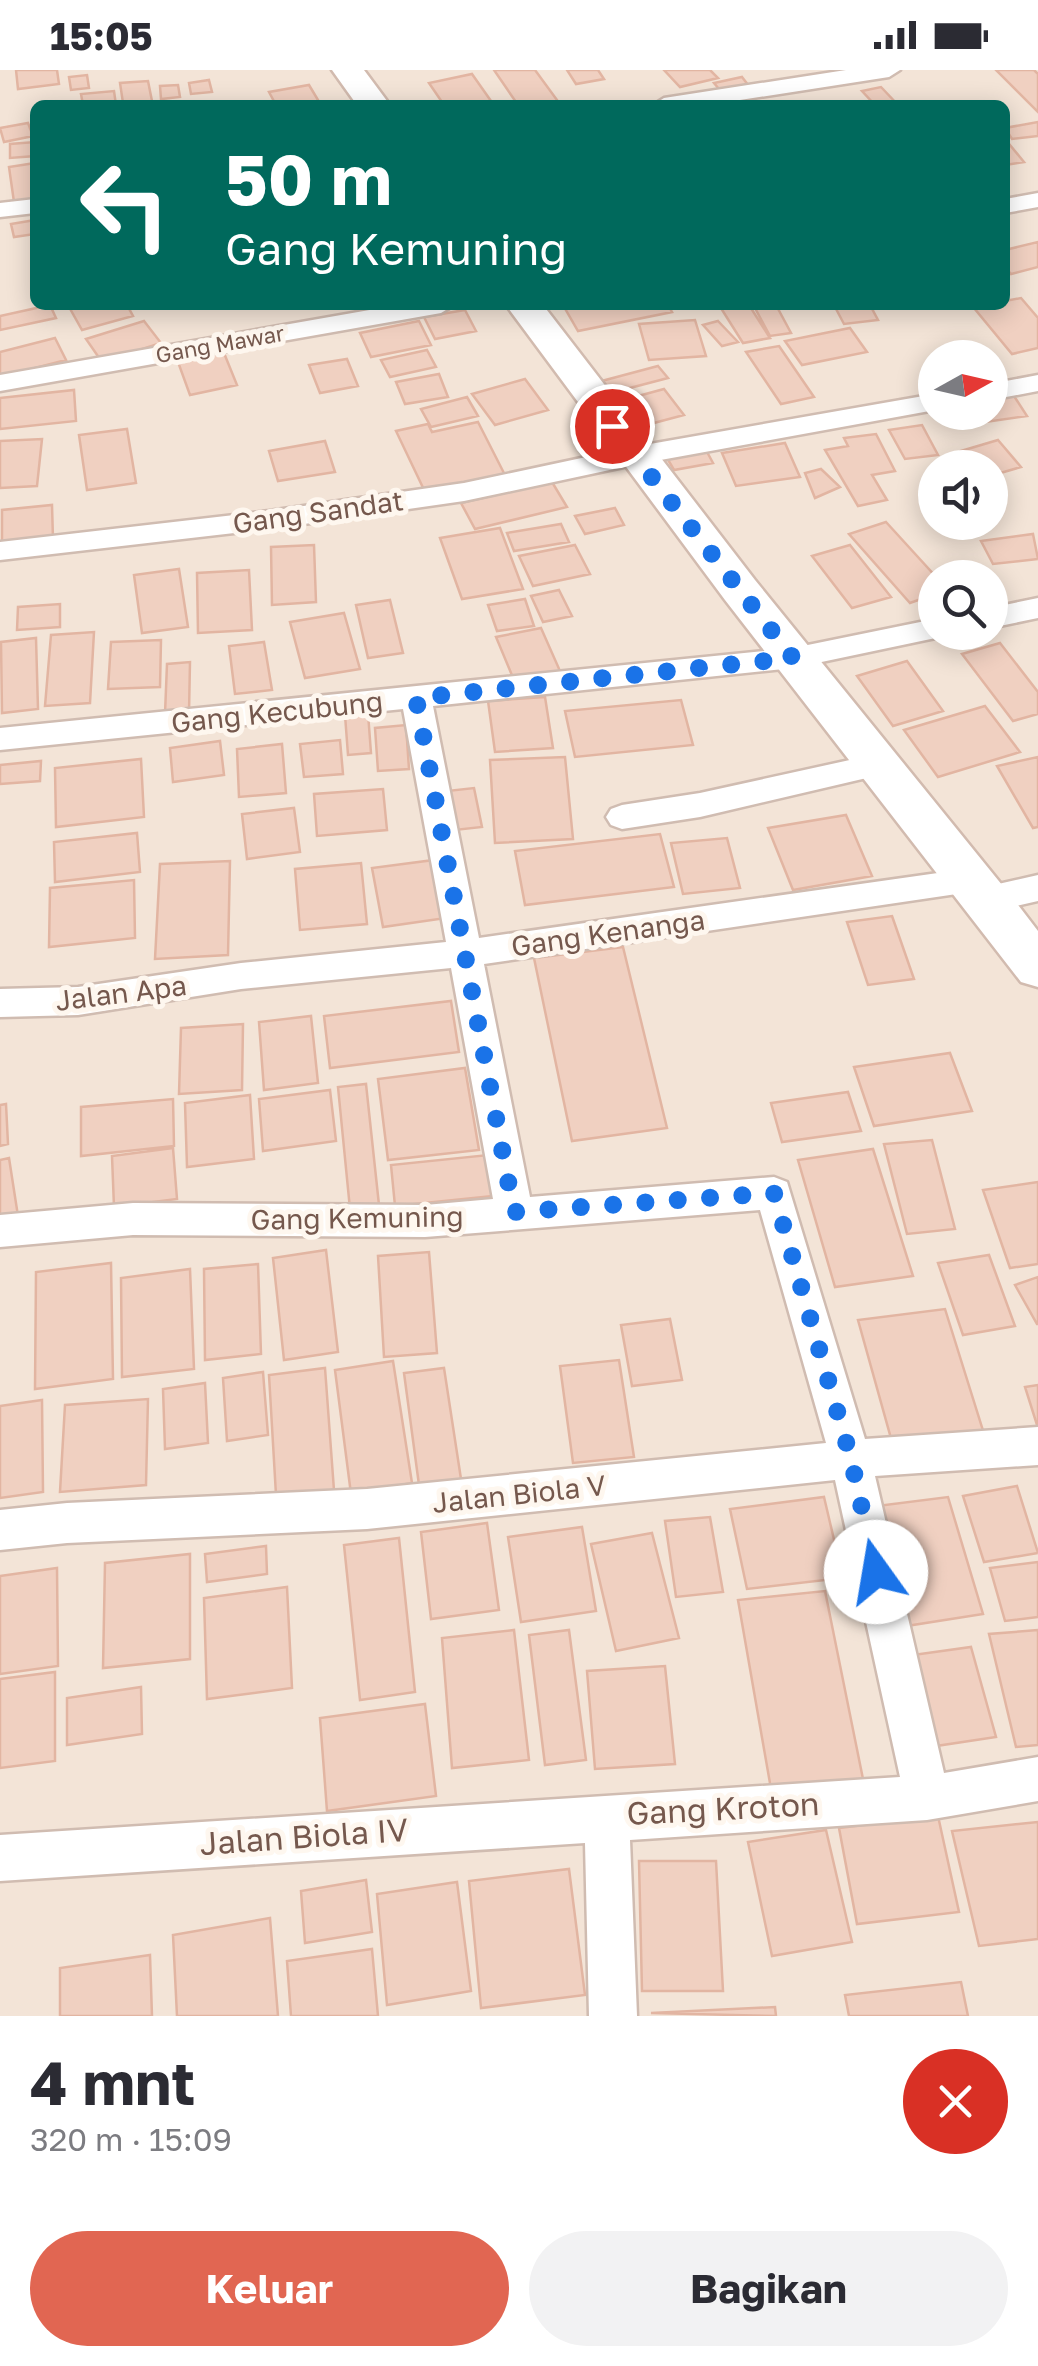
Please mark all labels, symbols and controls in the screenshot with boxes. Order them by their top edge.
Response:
text: 15:05 [50,13,153,58]
text: 50 m [225,136,392,220]
icon: left [60,140,190,270]
text: Gang Kemuning [225,221,567,275]
street label: Gang Mawar [154,319,287,368]
north arrow [918,340,1008,430]
map controls [918,340,1008,650]
pin [570,384,655,469]
icon: arrive [585,399,640,454]
button: sound [918,450,1008,540]
street label: Gang Sandat [231,483,405,540]
button: search [918,560,1008,650]
street label: Gang Kecubung [169,684,384,739]
street label: Gang Kenanga [509,903,707,962]
street label: Jalan Apa [53,968,189,1017]
street label: Gang Kemuning [250,1199,464,1236]
street label: Jalan Biola V [431,1468,607,1519]
position arrow [824,1520,928,1624]
street label: Gang Kroton [626,1784,820,1832]
street label: Jalan Biola IV [198,1810,409,1862]
text: 4 mnt [30,2046,195,2118]
button: close [903,2049,1008,2154]
text: 320 m · 15:09 [30,2120,232,2158]
button: Keluar [30,2231,509,2346]
button: Bagikan [529,2231,1008,2346]

